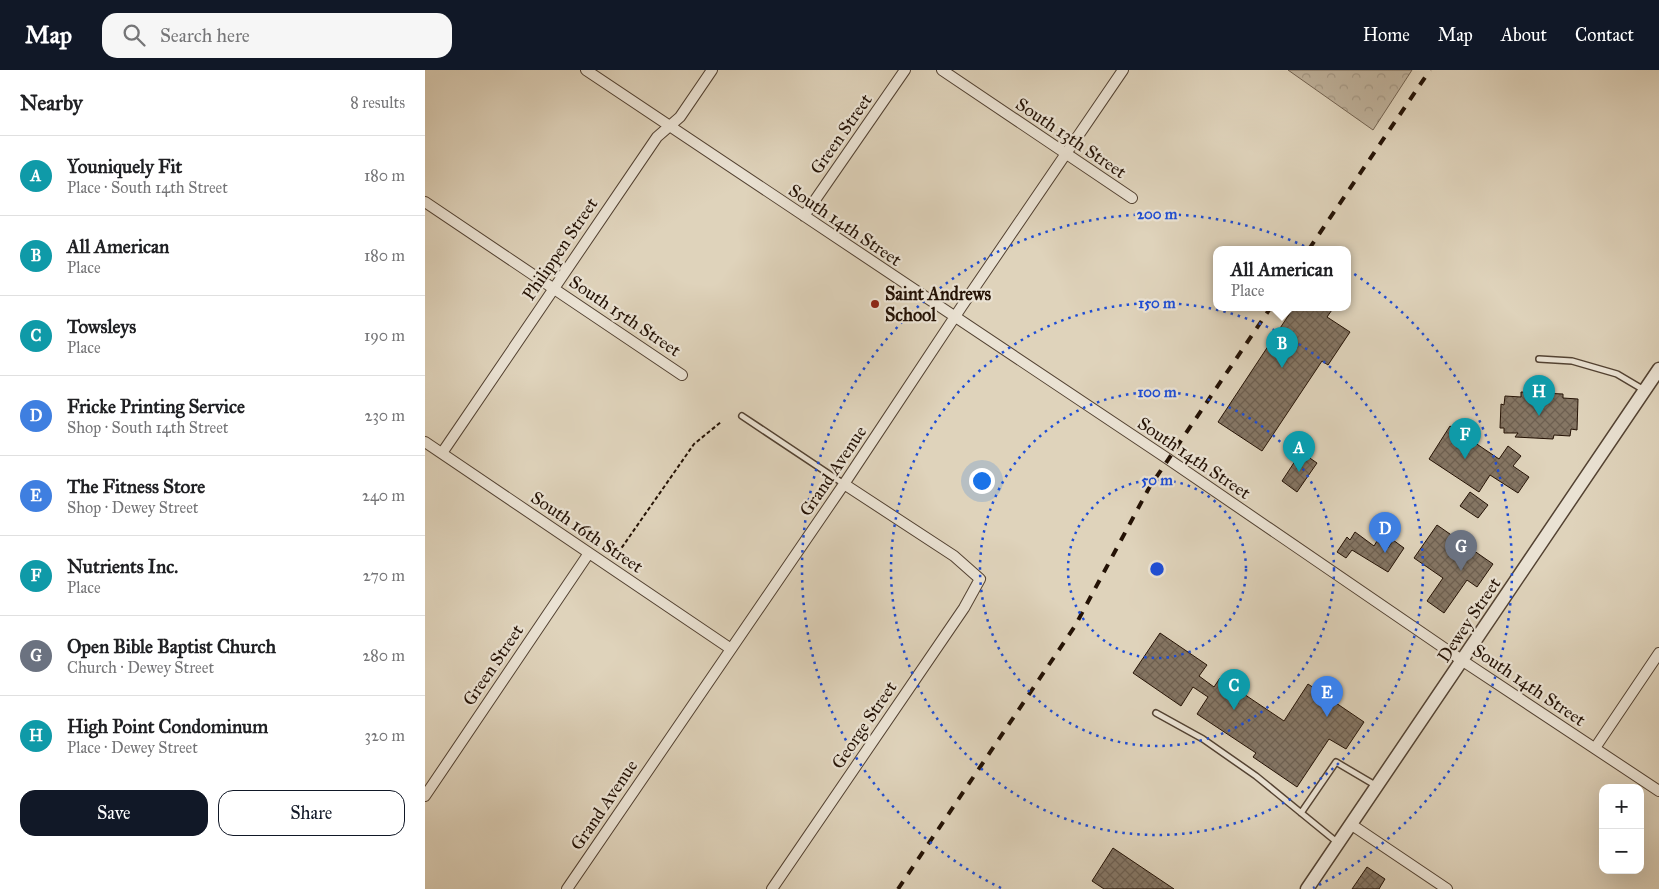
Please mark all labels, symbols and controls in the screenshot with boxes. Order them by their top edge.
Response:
search box [102,13,452,58]
text: Map [25,20,72,50]
icon: search [120,21,148,49]
text: Search here [160,24,250,47]
text: Home [1363,24,1410,46]
text: Map [1438,24,1473,46]
text: About [1501,24,1547,46]
text: Contact [1575,24,1634,46]
street label: Green Street [805,89,877,178]
text: Nearby [20,90,83,116]
text: 8 results [350,93,405,112]
street label: South 13th Street [1012,93,1131,183]
text: Youniquely Fit [67,155,182,178]
text: A [31,166,41,185]
text: 180 m [364,166,405,185]
text: Place · South 14th Street [67,178,228,197]
street label: South 14th Street [784,179,906,271]
street label: Philippen Street [518,193,603,304]
text: 200 m [1137,205,1178,223]
text: All American [67,235,169,258]
text: B [31,246,41,265]
text: 180 m [364,246,405,265]
popup [1213,246,1351,311]
text: Place [67,258,101,277]
text: All American [1231,258,1333,281]
street label: South 15th Street [565,271,685,362]
text: Place [1231,281,1264,300]
place label: Saint Andrews School [885,283,992,326]
text: 150 m [1138,294,1176,312]
marker: Saint Andrews School [869,298,881,310]
text: Towsleys [67,315,136,338]
text: C [31,326,41,345]
text: 190 m [364,326,405,345]
pin: B [1266,327,1298,368]
text: Place [67,338,101,357]
pin: H [1523,375,1555,416]
text: 100 m [1137,383,1177,401]
text: Fricke Printing Service [67,395,245,418]
text: D [30,406,42,425]
text: 230 m [365,406,405,425]
street label: South 14th Street [1133,412,1255,504]
text: Shop · South 14th Street [67,418,229,437]
pin: F [1449,418,1481,459]
street label: Grand Avenue [795,422,871,520]
pin: A [1283,431,1315,472]
your location [969,468,995,494]
text: 50 m [1141,471,1173,489]
text: The Fitness Store [67,475,205,498]
text: E [30,486,42,505]
text: 240 m [362,486,405,505]
street label: South 16th Street [527,486,648,578]
text: Shop · Dewey Street [67,498,199,517]
pin: D [1369,512,1401,553]
pin: G [1445,530,1477,571]
text: Nutrients Inc. [67,555,178,578]
centre of rings [1148,560,1166,578]
text: F [31,566,41,585]
text: 270 m [363,566,405,585]
street label: Dewey Street [1433,573,1506,667]
text: Place [67,578,101,597]
street label: Green Street [458,620,529,710]
text: Open Bible Baptist Church [67,635,276,658]
street label: South 14th Street [1468,639,1590,731]
text: G [30,646,42,665]
text: 280 m [362,646,405,665]
text: Church · Dewey Street [67,658,214,677]
pin: C [1218,669,1250,710]
street label: George Street [827,676,903,774]
pin: E [1311,676,1343,717]
text: High Point Condominum [67,715,268,738]
text: H [29,726,43,745]
text: 320 m [365,726,405,745]
text: Place · Dewey Street [67,738,198,757]
street label: Grand Avenue [566,756,642,854]
map controls [1599,784,1644,874]
button: + [1599,784,1644,829]
button: Save [20,790,208,836]
button: Share [218,790,405,836]
button: − [1599,829,1644,874]

